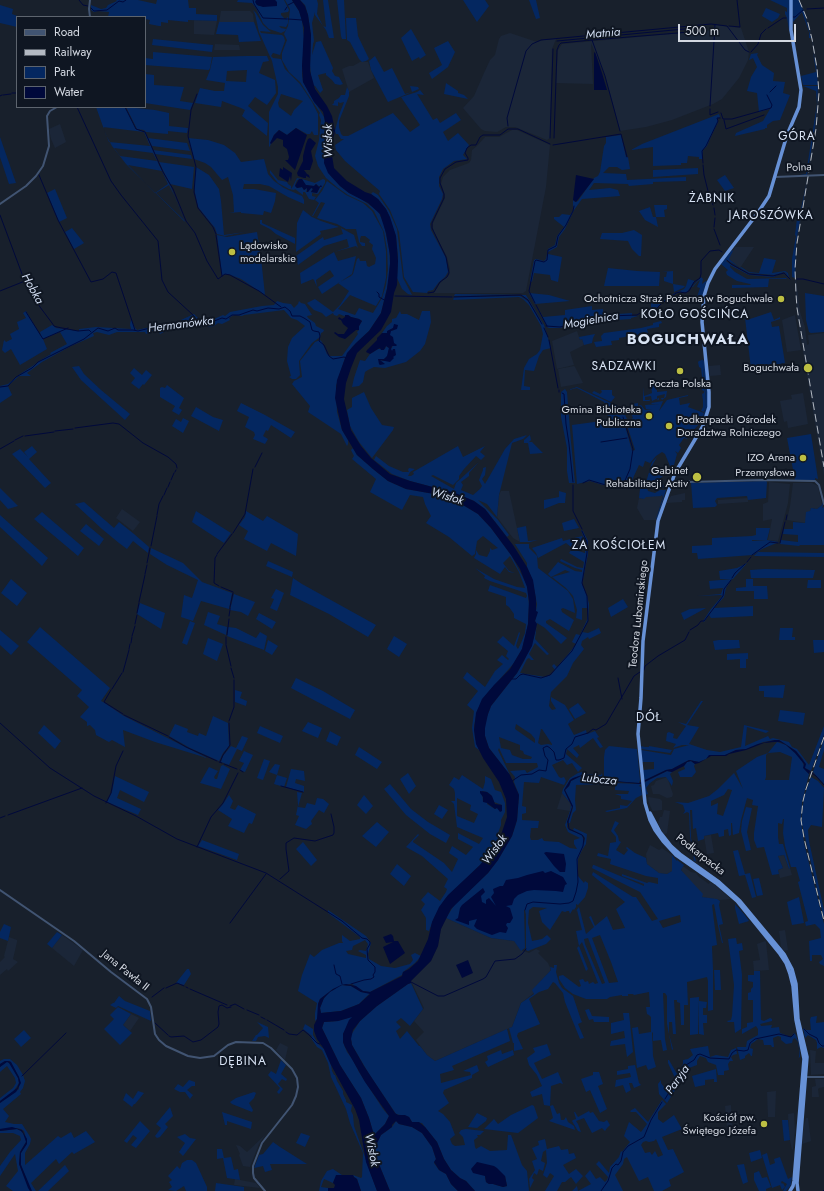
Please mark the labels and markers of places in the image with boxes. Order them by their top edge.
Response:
place label: Lądowisko modelarskie [240,239,296,265]
marker: Lądowisko modelarskie [227,247,237,257]
place label: Ochotnicza Straż Pożarna w Boguchwale [584,292,773,306]
marker: Ochotnicza Straż Pożarna w Boguchwale [776,294,786,304]
place label: Boguchwała [743,361,799,375]
marker: Boguchwała [802,362,814,374]
marker: Poczta Polska [675,366,685,376]
place label: Poczta Polska [649,377,711,391]
place label: Gmina Biblioteka Publiczna [562,403,641,429]
marker: Gmina Biblioteka Publiczna [644,411,654,421]
place label: Podkarpacki Ośrodek Doradztwa Rolniczego [677,413,781,439]
marker: Podkarpacki Ośrodek Doradztwa Rolniczego [664,421,674,431]
place label: IZO Arena [747,451,795,465]
marker: IZO Arena [798,453,808,463]
place label: Gabinet Rehabilitacji Activ [606,464,688,490]
marker: Gabinet Rehabilitacji Activ [691,471,703,483]
place label: Kościół pw. Świętego Józefa [683,1111,756,1137]
marker: Kościół pw. Świętego Józefa [759,1119,769,1129]

